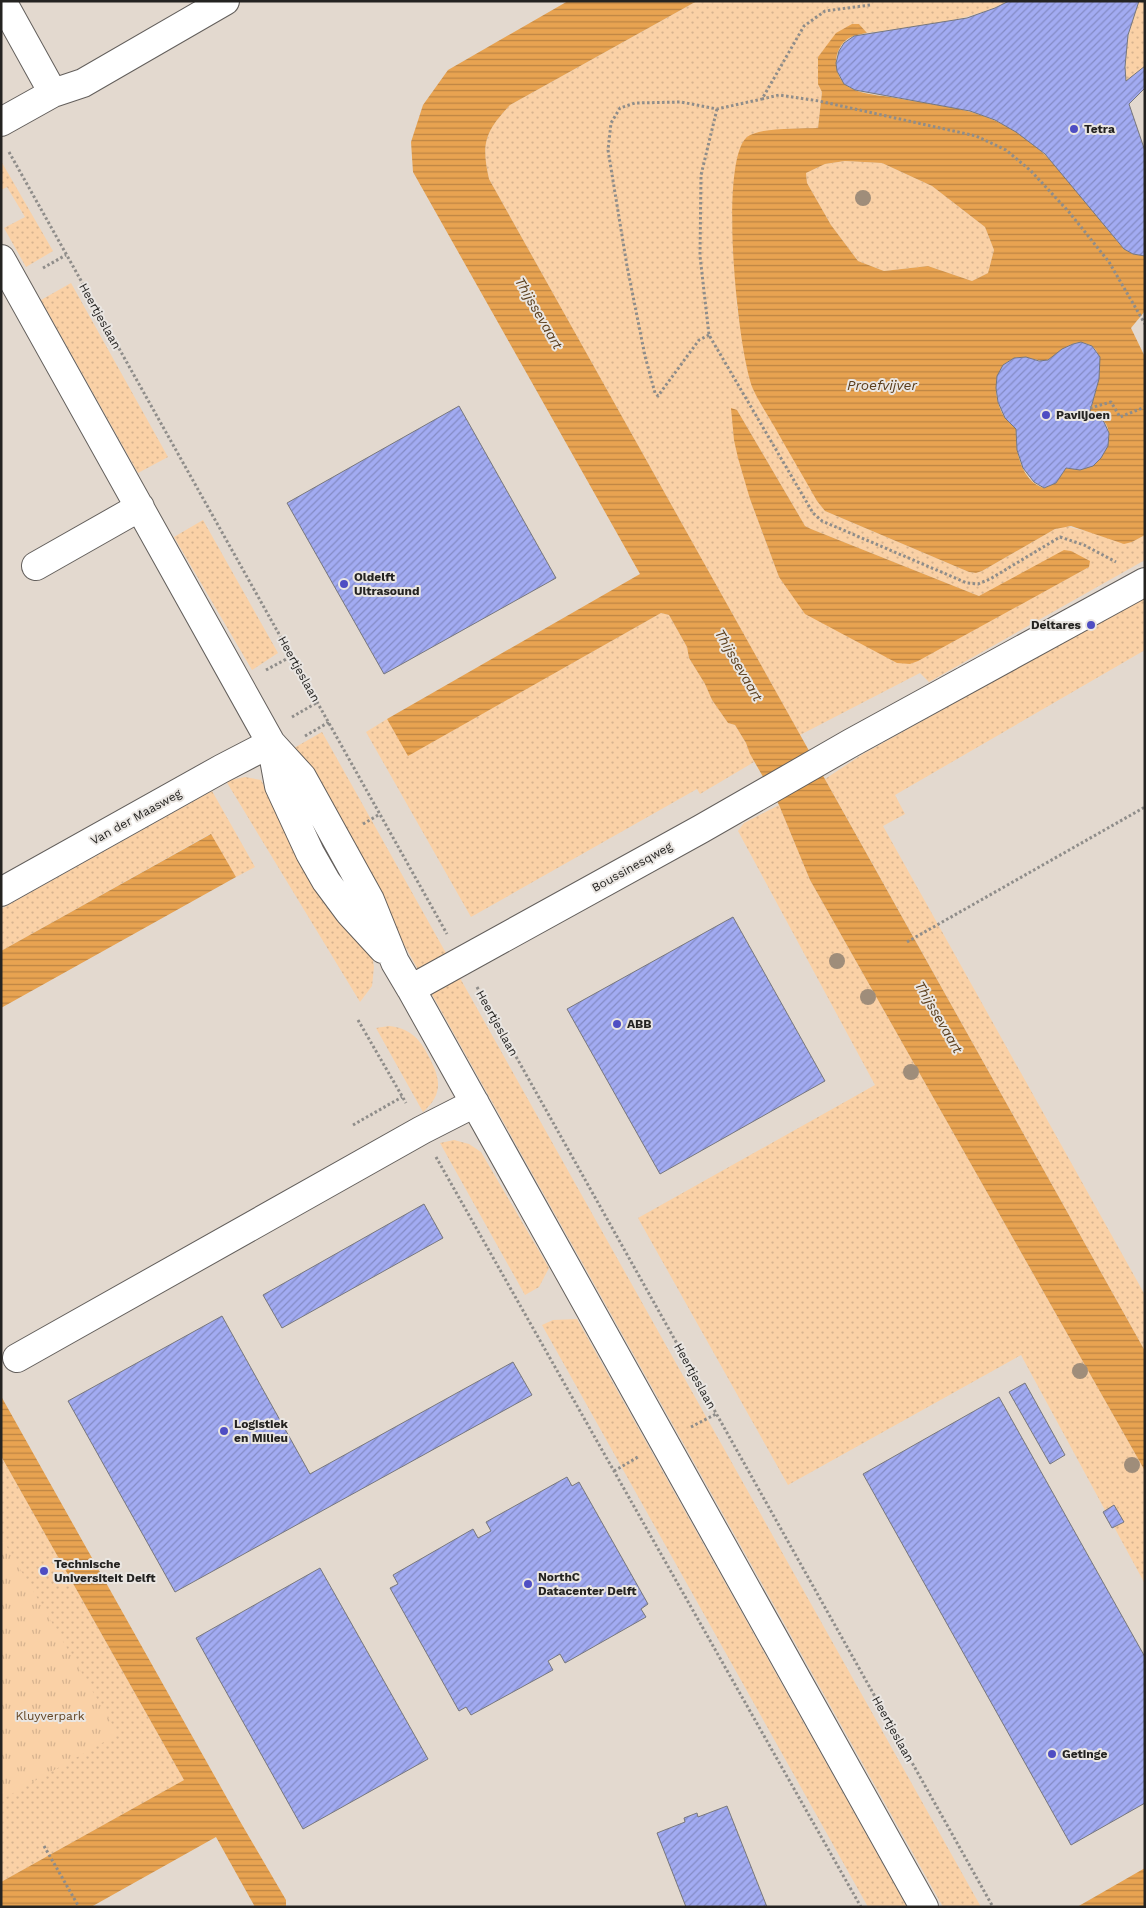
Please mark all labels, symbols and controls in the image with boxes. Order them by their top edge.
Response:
place label: Tetra [1084,122,1115,136]
marker: Tetra [1068,123,1080,135]
water label: Thijssevaart [512,274,566,352]
street label: Heertjeslaan [76,281,124,351]
water label: Proefvijver [847,377,918,393]
place label: Paviljoen [1056,408,1110,422]
marker: Paviljoen [1040,409,1052,421]
place label: Oldelft Ultrasound [354,570,419,598]
marker: Oldelft Ultrasound [338,578,350,590]
place label: Deltares [1031,618,1082,632]
marker: Deltares [1085,619,1097,631]
water label: Thijssevaart [712,626,766,704]
street label: Heertjeslaan [275,634,323,704]
street label: Van der Maasweg [88,786,184,848]
street label: Boussinesqweg [589,839,675,895]
water label: Thijssevaart [912,978,966,1056]
street label: Heertjeslaan [473,988,521,1058]
place label: ABB [627,1017,652,1031]
marker: ABB [611,1018,623,1030]
street label: Heertjeslaan [671,1341,719,1411]
place label: Logistiek en Milieu [234,1417,289,1445]
marker: Logistiek en Milieu [218,1425,230,1437]
place label: Technische Universiteit Delft [54,1557,156,1585]
marker: Technische Universiteit Delft [38,1565,50,1577]
place label: NorthC Datacenter Delft [538,1570,637,1598]
marker: NorthC Datacenter Delft [522,1578,534,1590]
street label: Heertjeslaan [869,1694,917,1764]
park label: Kluyverpark [15,1709,85,1723]
place label: Getinge [1062,1747,1107,1761]
marker: Getinge [1046,1748,1058,1760]

